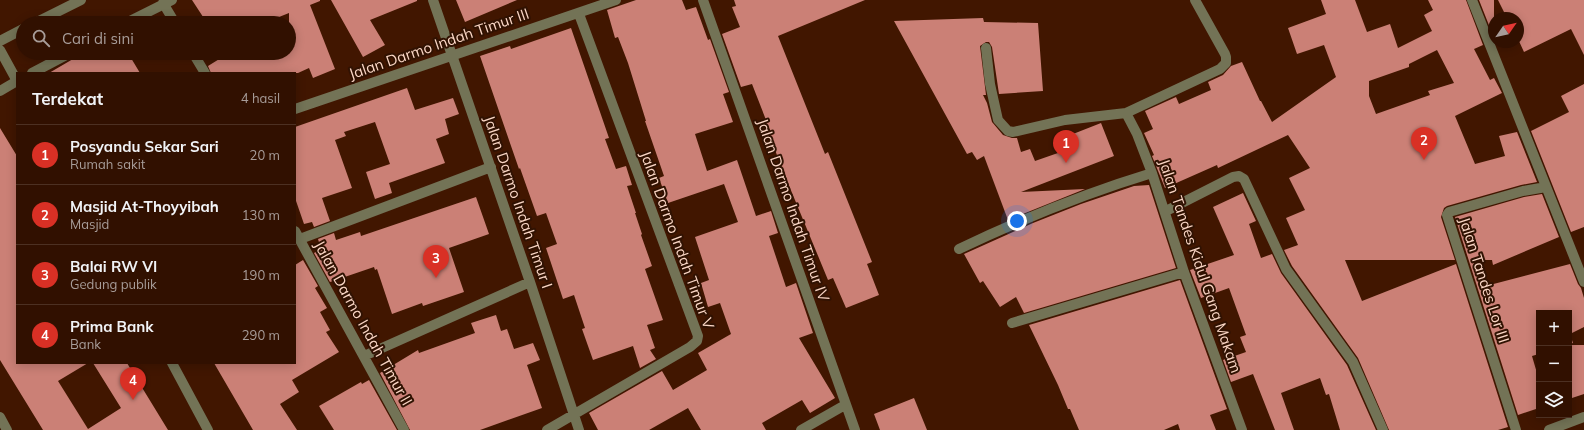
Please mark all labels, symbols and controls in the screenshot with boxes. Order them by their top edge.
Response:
street label: Jalan Darmo Indah Timur III [346,4,531,83]
north arrow [1488,12,1524,48]
search box [16,16,296,60]
icon: search [30,27,52,49]
text: Cari di sini [62,29,134,48]
text: Terdekat [32,88,103,109]
text: 4 hasil [241,90,280,106]
street label: Jalan Darmo Indah Timur I [480,113,557,291]
street label: Jalan Darmo Indah Timur IV [753,116,834,304]
pin: 2 [1411,127,1437,160]
pin: 1 [1053,130,1079,163]
text: Posyandu Sekar Sari [70,137,219,156]
text: 1 [41,147,49,163]
text: 20 m [250,147,280,163]
street label: Jalan Darmo Indah Timur V [636,148,719,332]
text: Rumah sakit [70,156,145,172]
street label: Jalan Tandes Kidul Gang Makam [1155,156,1246,375]
text: Masjid At-Thoyyibah [70,197,219,216]
text: 2 [41,207,49,223]
text: 130 m [242,207,280,223]
your location [1007,211,1027,231]
street label: Jalan Tandes Lor III [1455,215,1514,345]
text: Masjid [70,216,109,232]
street label: Jalan Darmo Indah Timur II [310,237,417,408]
pin: 3 [423,245,449,278]
text: Balai RW VI [70,257,157,276]
text: 3 [41,267,49,283]
text: 190 m [242,267,280,283]
text: Gedung publik [70,276,157,292]
map controls [1536,310,1572,418]
button: + [1536,310,1572,346]
text: Prima Bank [70,317,154,336]
text: 4 [41,327,49,343]
text: 290 m [242,327,280,343]
text: Bank [70,336,101,352]
button: − [1536,346,1572,382]
pin: 4 [120,367,146,400]
button: layers [1536,382,1572,418]

